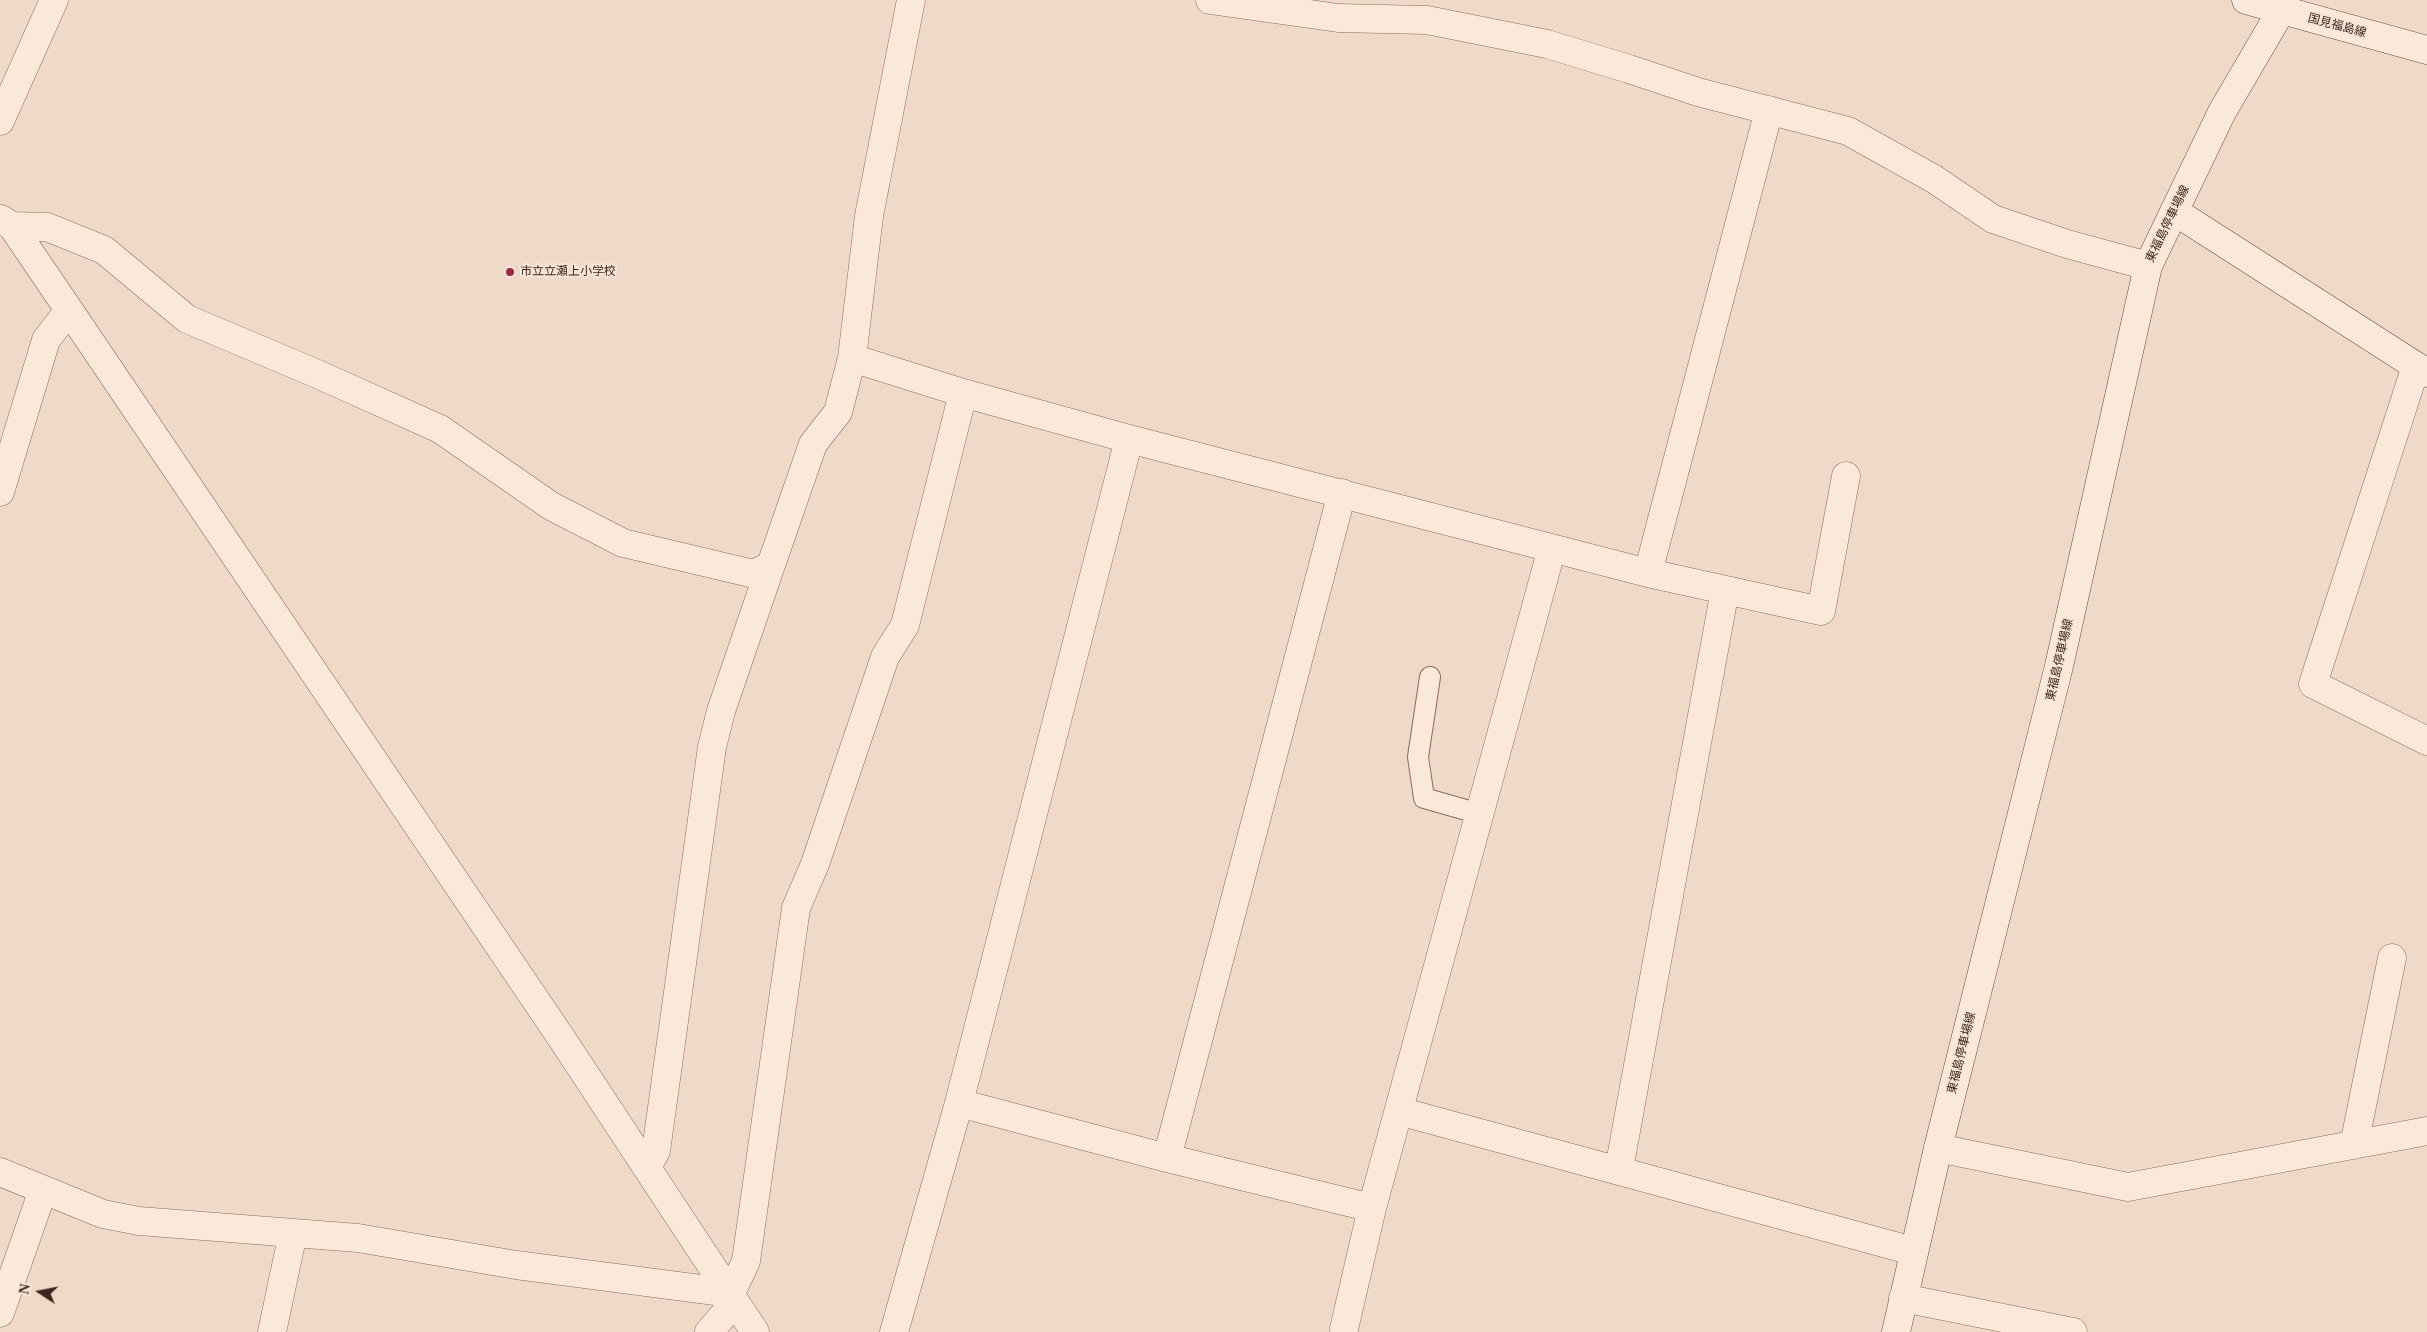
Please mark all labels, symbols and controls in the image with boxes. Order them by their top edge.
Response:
street label: 国見福島線 [2306,11,2368,41]
street label: 東福島停車場線 [2143,183,2193,265]
place label: 市立立瀬上小学校 [520,265,616,279]
marker: 市立立瀬上小学校 [504,266,516,278]
street label: 東福島停車場線 [2044,617,2076,703]
street label: 東福島停車場線 [1945,1011,1979,1095]
north arrow [15,1267,65,1317]
text: N [16,1283,33,1295]

